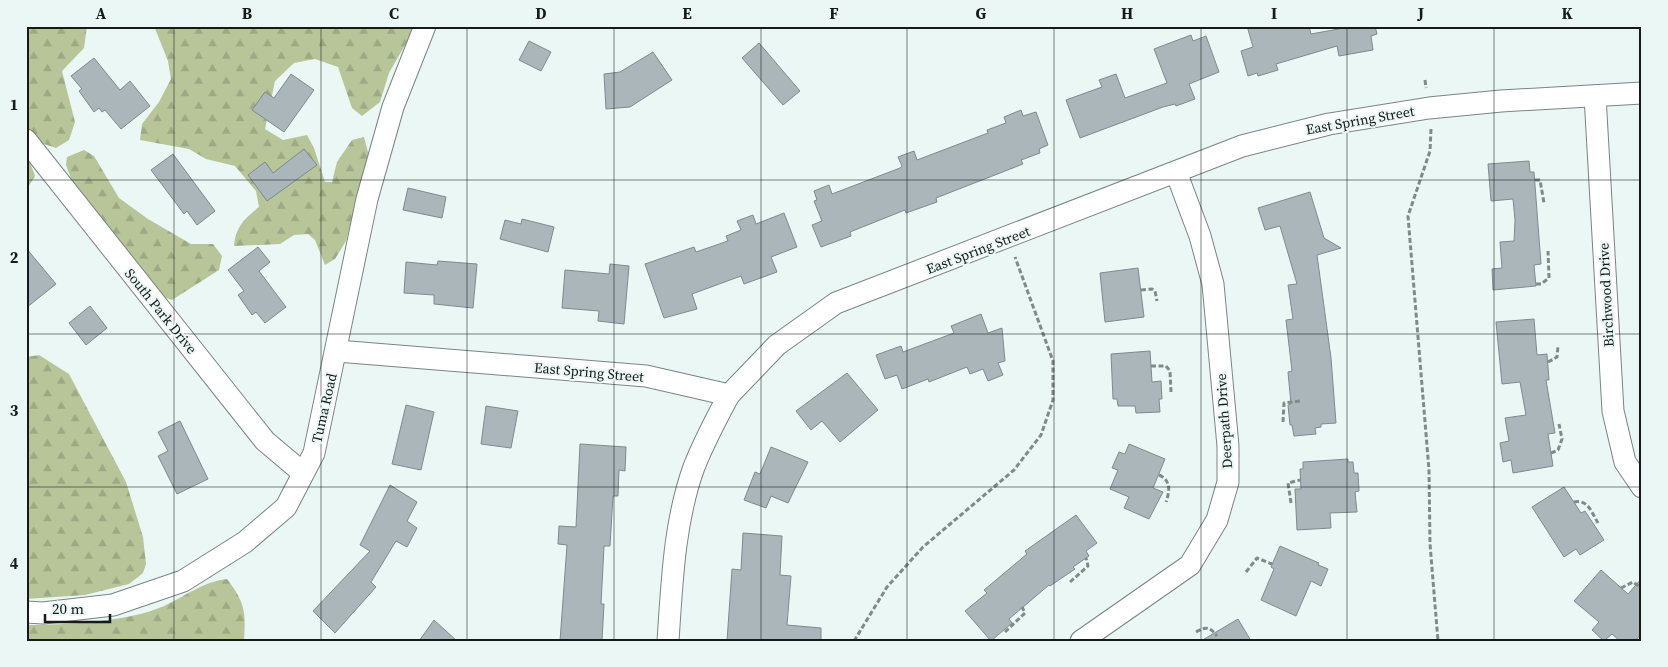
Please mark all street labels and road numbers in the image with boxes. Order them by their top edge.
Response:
street label: East Spring Street [1304,101,1416,139]
street label: East Spring Street [923,221,1033,279]
street label: Birchwood Drive [1593,242,1619,348]
street label: South Park Drive [120,264,202,358]
street label: East Spring Street [533,357,645,387]
street label: Tuma Road [306,371,342,445]
street label: Deerpath Drive [1211,373,1237,469]

